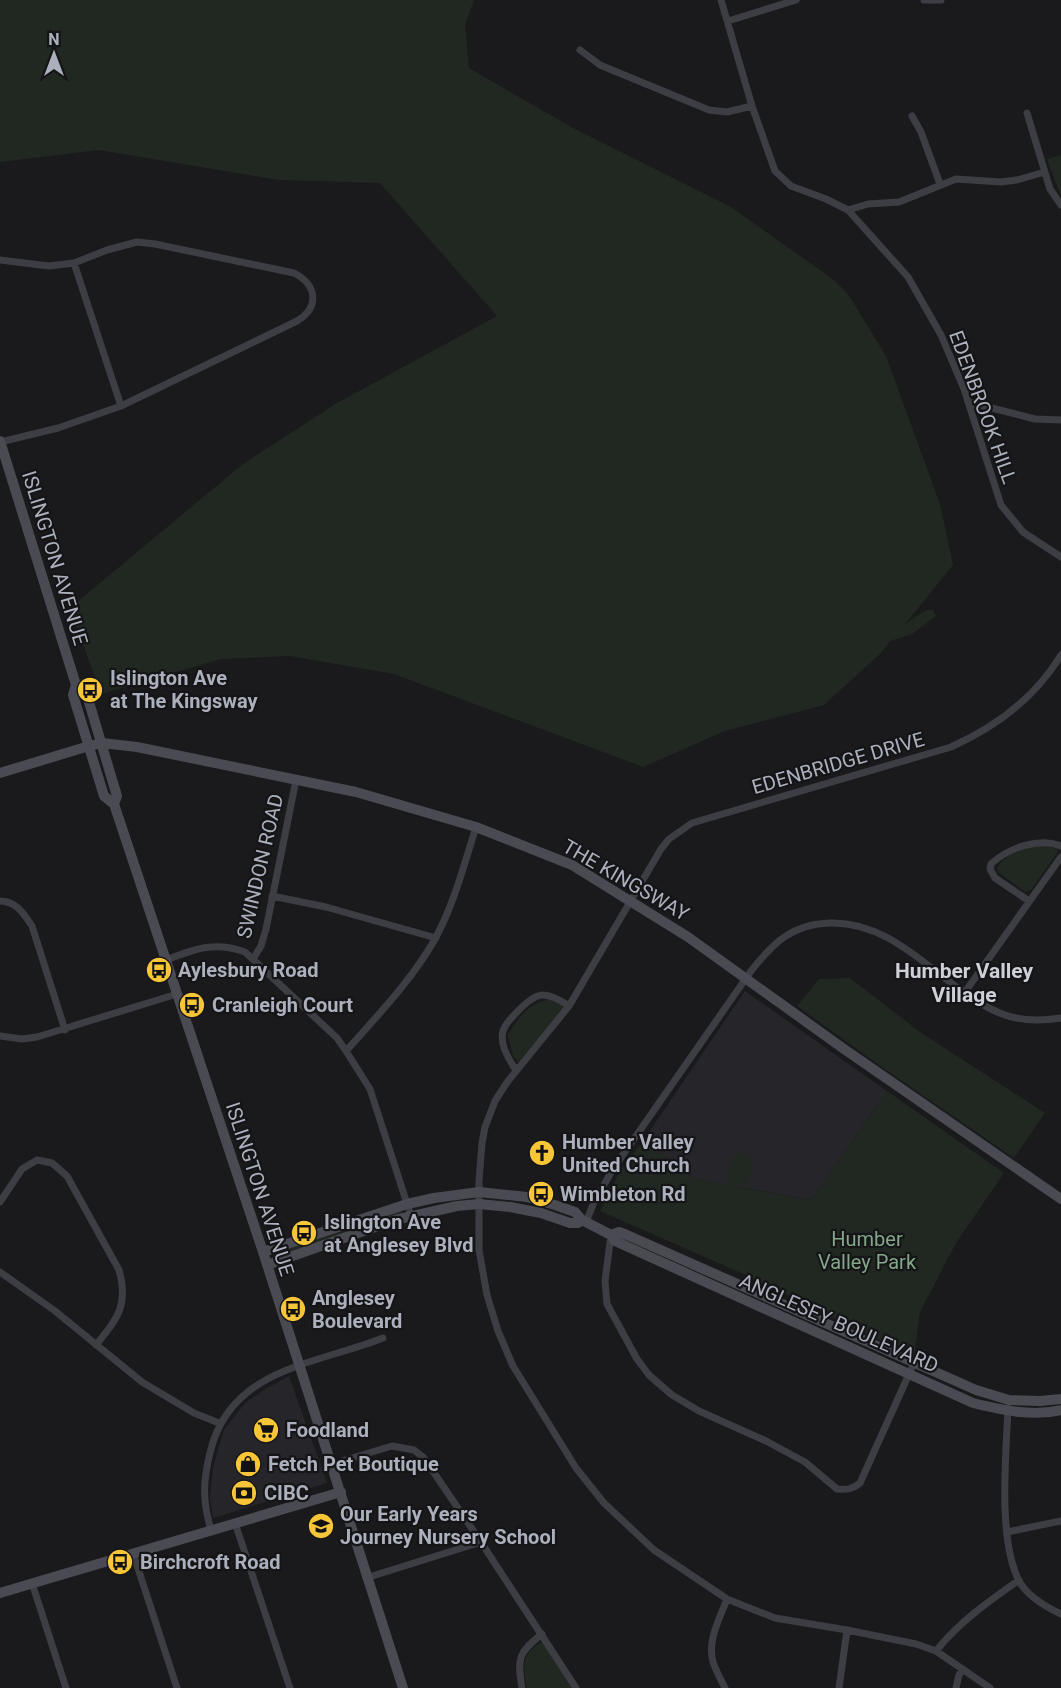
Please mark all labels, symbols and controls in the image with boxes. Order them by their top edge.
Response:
north arrow [24,24,84,84]
text: N [48,30,60,49]
street label: EDENBROOK HILL [944,327,1022,487]
street label: ISLINGTON AVENUE [17,468,93,648]
place label: Islington Ave at The Kingsway [110,666,258,713]
bus stop icon: Islington Ave at The Kingsway [75,675,105,705]
street label: EDENBRIDGE DRIVE [749,727,927,799]
street label: SWINDON ROAD [232,791,288,941]
street label: THE KINGSWAY [559,834,693,926]
bus stop icon: Aylesbury Road [144,955,174,985]
place label: Aylesbury Road [178,958,318,982]
district label: Humber Valley Village [895,959,1034,1007]
bus stop icon: Cranleigh Court [177,990,207,1020]
place label: Cranleigh Court [212,993,353,1017]
street label: ISLINGTON AVENUE [221,1099,299,1279]
place label: Humber Valley United Church [562,1130,695,1177]
church icon: Humber Valley United Church [527,1138,557,1168]
bus stop icon: Wimbleton Rd [526,1179,556,1209]
place label: Wimbleton Rd [560,1182,686,1206]
place label: Islington Ave at Anglesey Blvd [324,1210,474,1257]
bus stop icon: Islington Ave at Anglesey Blvd [289,1218,319,1248]
park label: Humber Valley Park [818,1227,917,1274]
street label: ANGLESEY BOULEVARD [736,1268,942,1378]
place label: Anglesey Boulevard [312,1286,402,1333]
bus stop icon: Anglesey Boulevard [278,1294,308,1324]
supermarket icon: Foodland [251,1415,281,1445]
place label: Foodland [286,1418,369,1442]
shop icon: Fetch Pet Boutique [233,1449,263,1479]
place label: Fetch Pet Boutique [268,1452,439,1476]
bank icon: CIBC [229,1478,259,1508]
place label: CIBC [264,1481,309,1505]
place label: Our Early Years Journey Nursery School [340,1502,556,1549]
school or university icon: Our Early Years Journey Nursery School [306,1511,336,1541]
bus stop icon: Birchcroft Road [105,1547,135,1577]
place label: Birchcroft Road [140,1550,281,1574]

